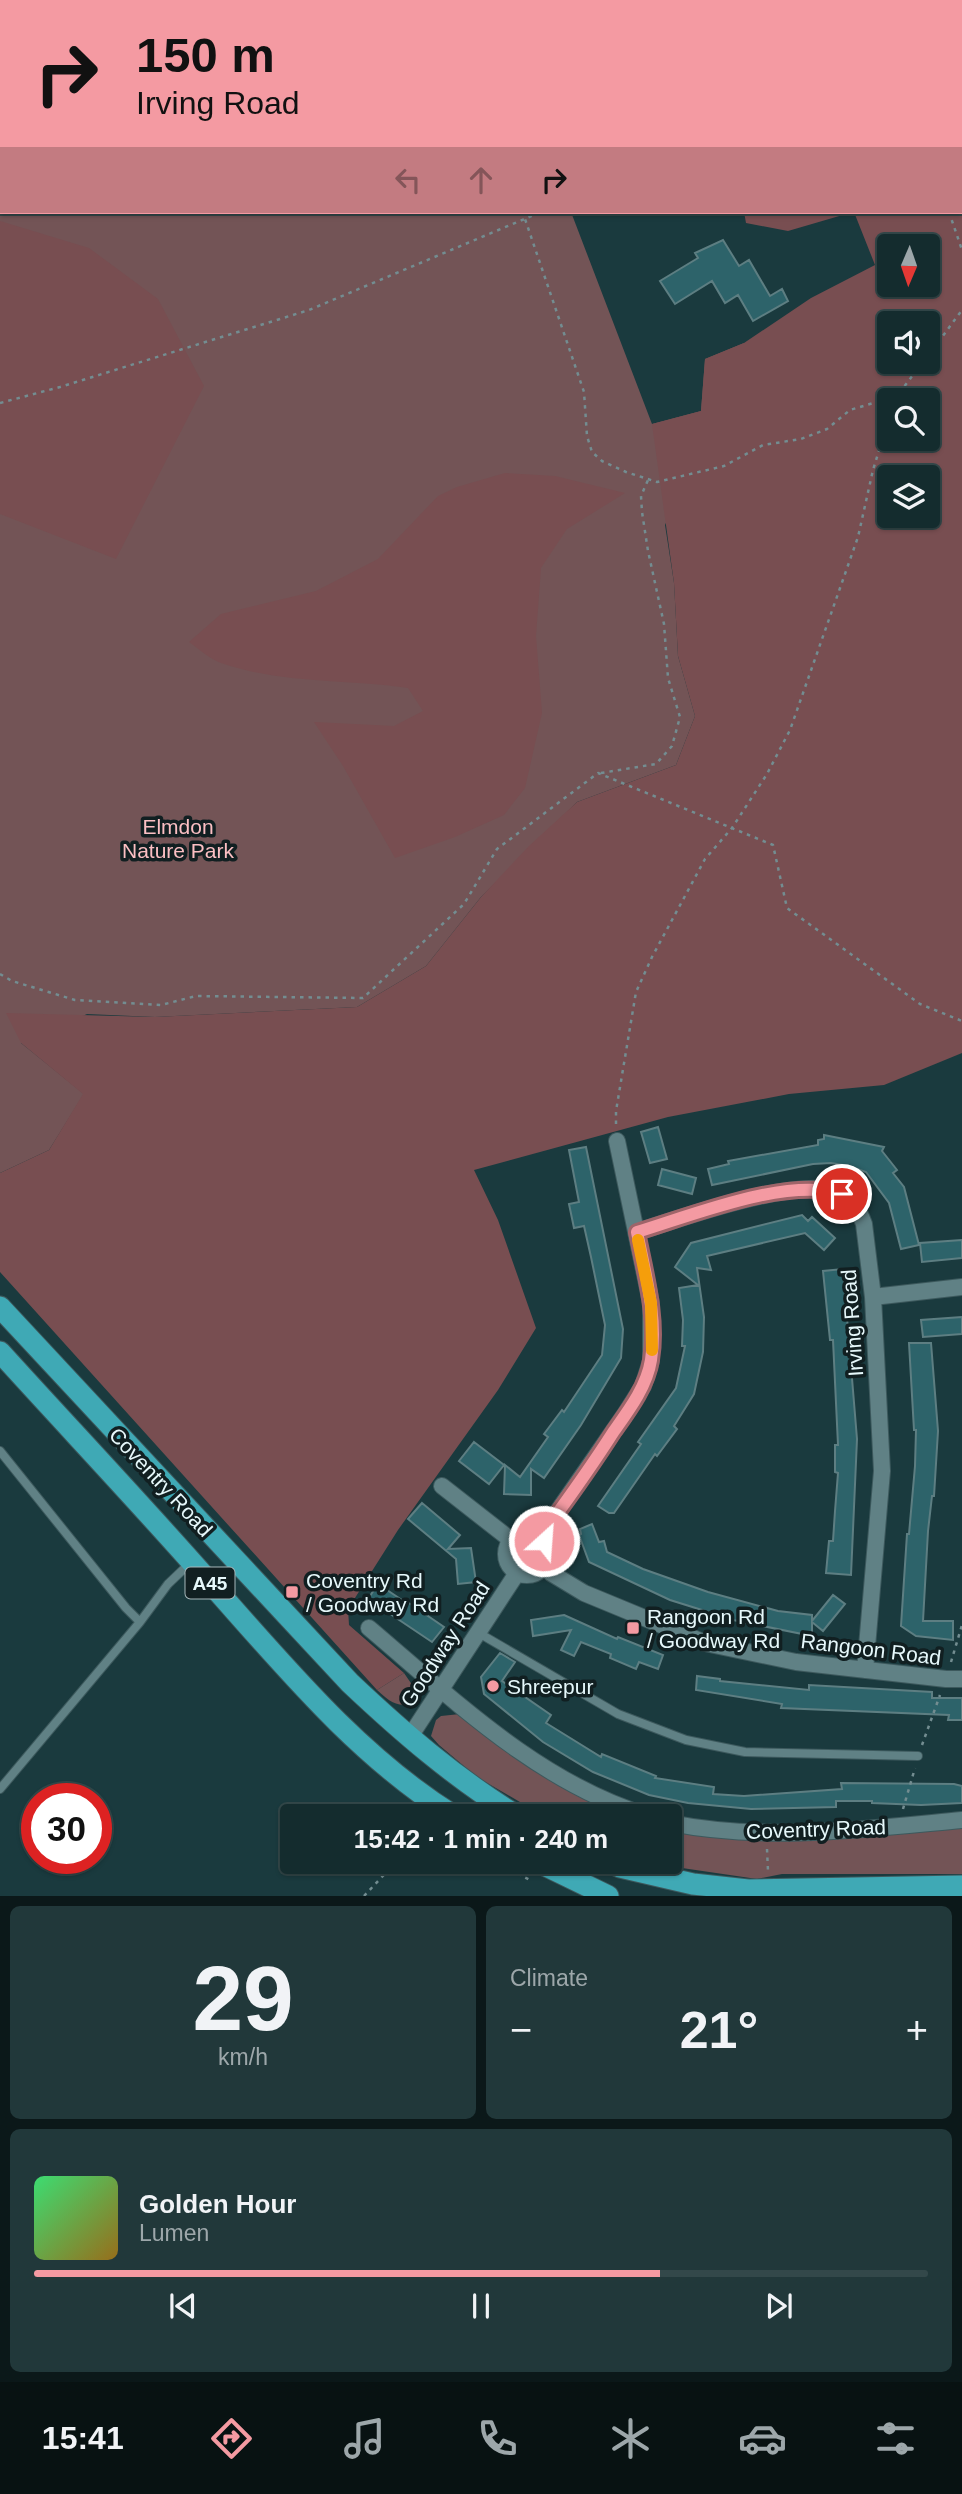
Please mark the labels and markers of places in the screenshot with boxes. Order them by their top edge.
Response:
pin [812,1164,872,1224]
place label: Coventry Rd / Goodway Rd [306,1569,439,1616]
marker: Coventry Rd / Goodway Rd [284,1584,300,1600]
place label: Rangoon Rd / Goodway Rd [647,1605,780,1652]
marker: Rangoon Rd / Goodway Rd [625,1620,641,1636]
place label: Shreepur [507,1675,593,1698]
marker: Shreepur [485,1678,501,1694]

